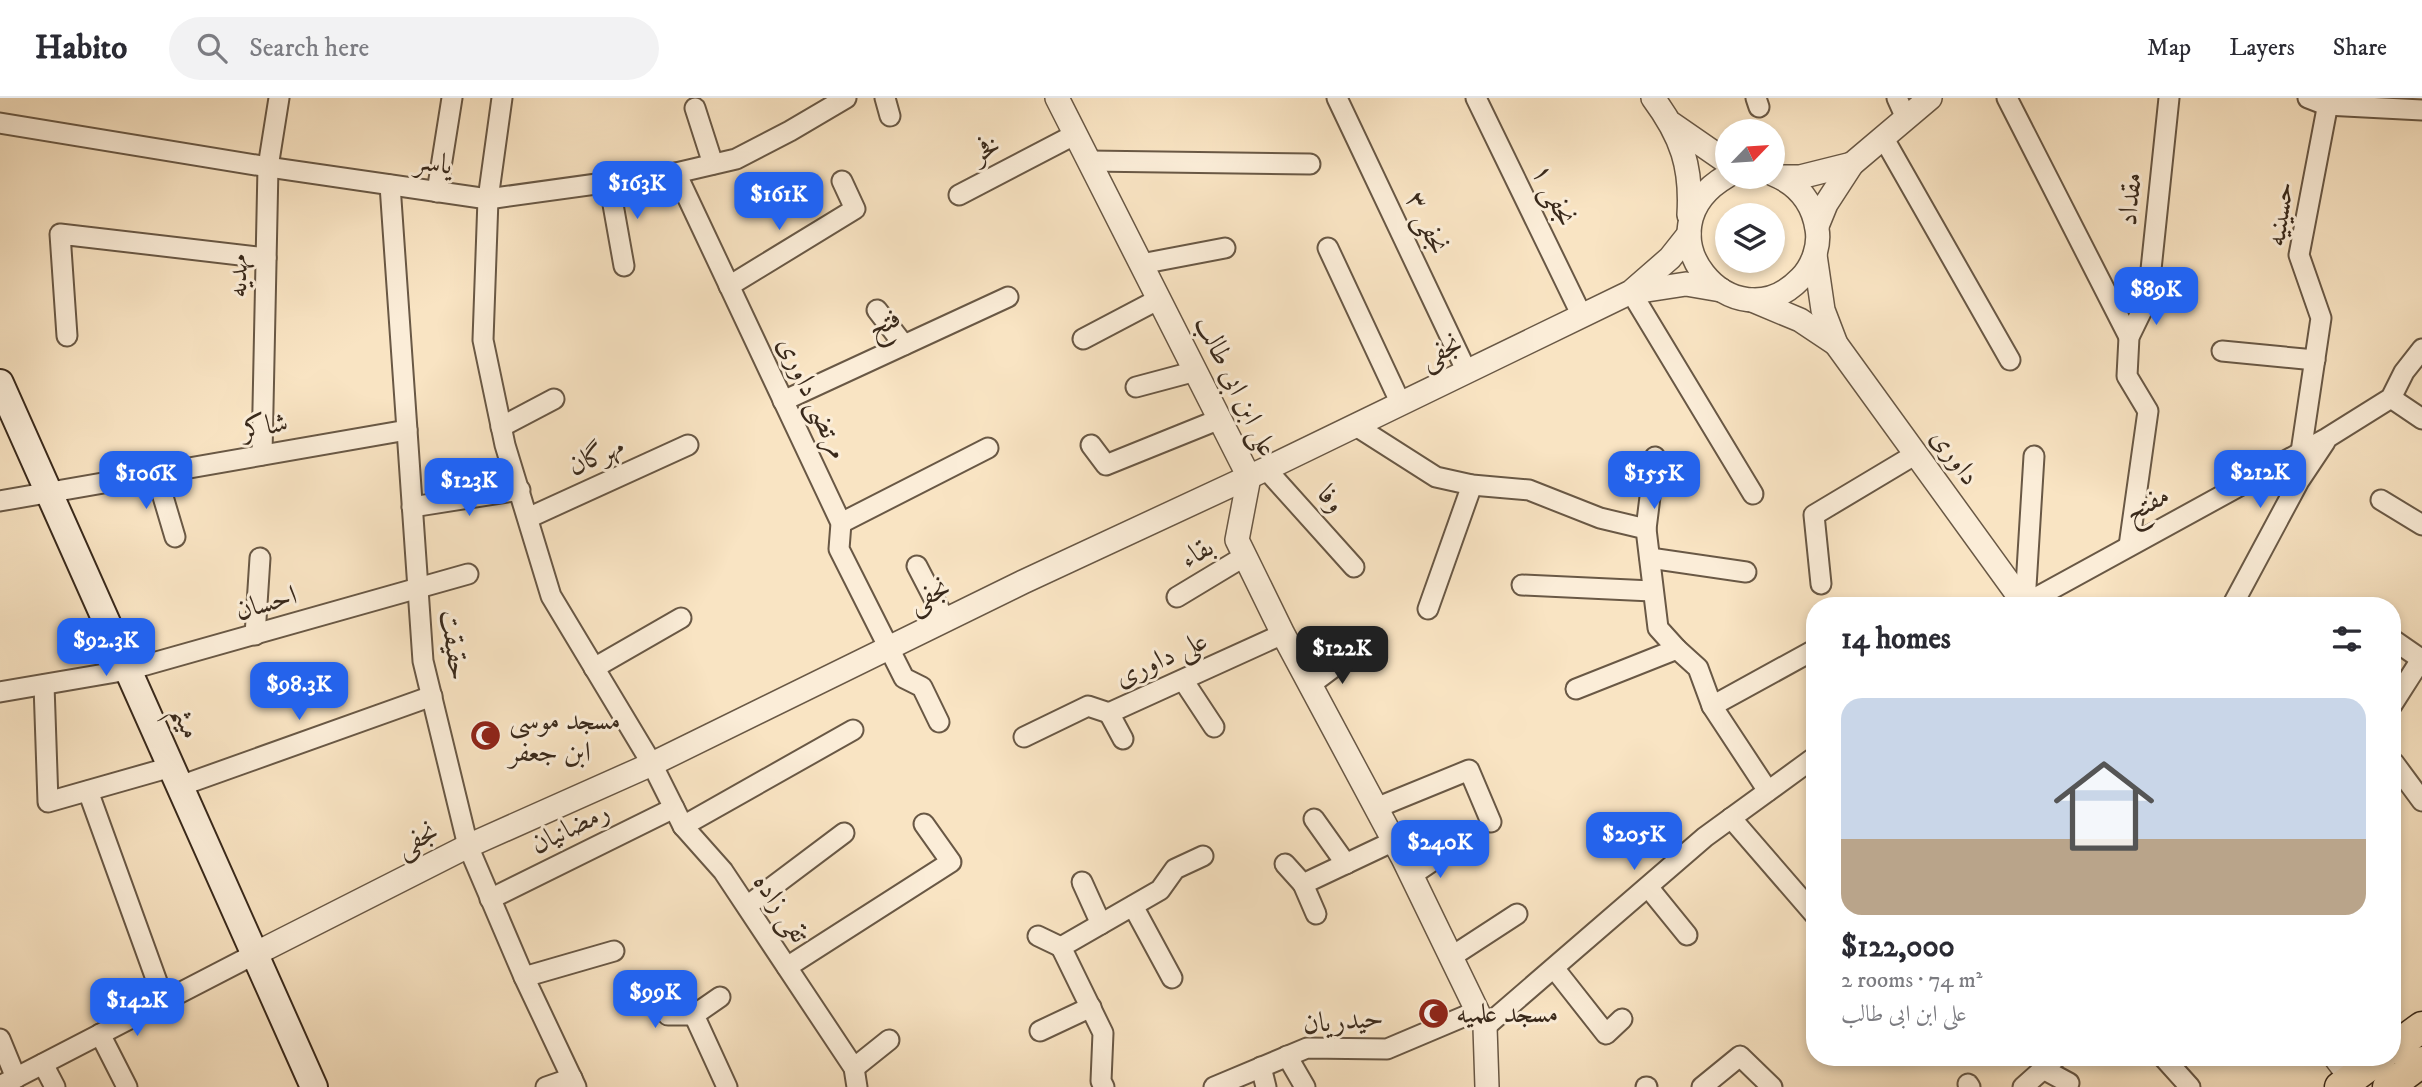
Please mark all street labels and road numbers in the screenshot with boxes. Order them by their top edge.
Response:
street label: فخر [963,127,1007,172]
street label: یاسر [410,143,456,183]
street label: نجفی ۱ [1522,158,1584,233]
street label: مقداد [2110,171,2150,227]
street label: حسینیه [2258,179,2302,249]
street label: نجفی ۳ [1395,186,1457,261]
street label: مهدیه [220,254,256,298]
street label: فتح [862,300,909,351]
street label: علی ابن ابی طالب [1185,310,1285,463]
street label: نجفی [1414,326,1469,378]
street label: مرتضی داوری [768,331,857,465]
street label: شاکر [236,405,291,448]
street label: داوری [1922,421,1988,493]
street label: مهرگان [562,428,630,484]
street label: مفتح [2118,477,2179,536]
street label: وفا [1309,478,1353,520]
street label: بقاء [1174,530,1220,576]
street label: نجفی [902,570,957,622]
street label: احسان [231,578,301,628]
street label: حقیقت [432,607,476,683]
street label: علی داوری [1109,623,1214,697]
street label: میثم [155,700,209,748]
street label: رمضانیان [525,794,615,862]
street label: نجفی [390,814,445,866]
street label: تقی زاده [743,866,817,951]
street label: حیدریان [1301,1000,1385,1042]

